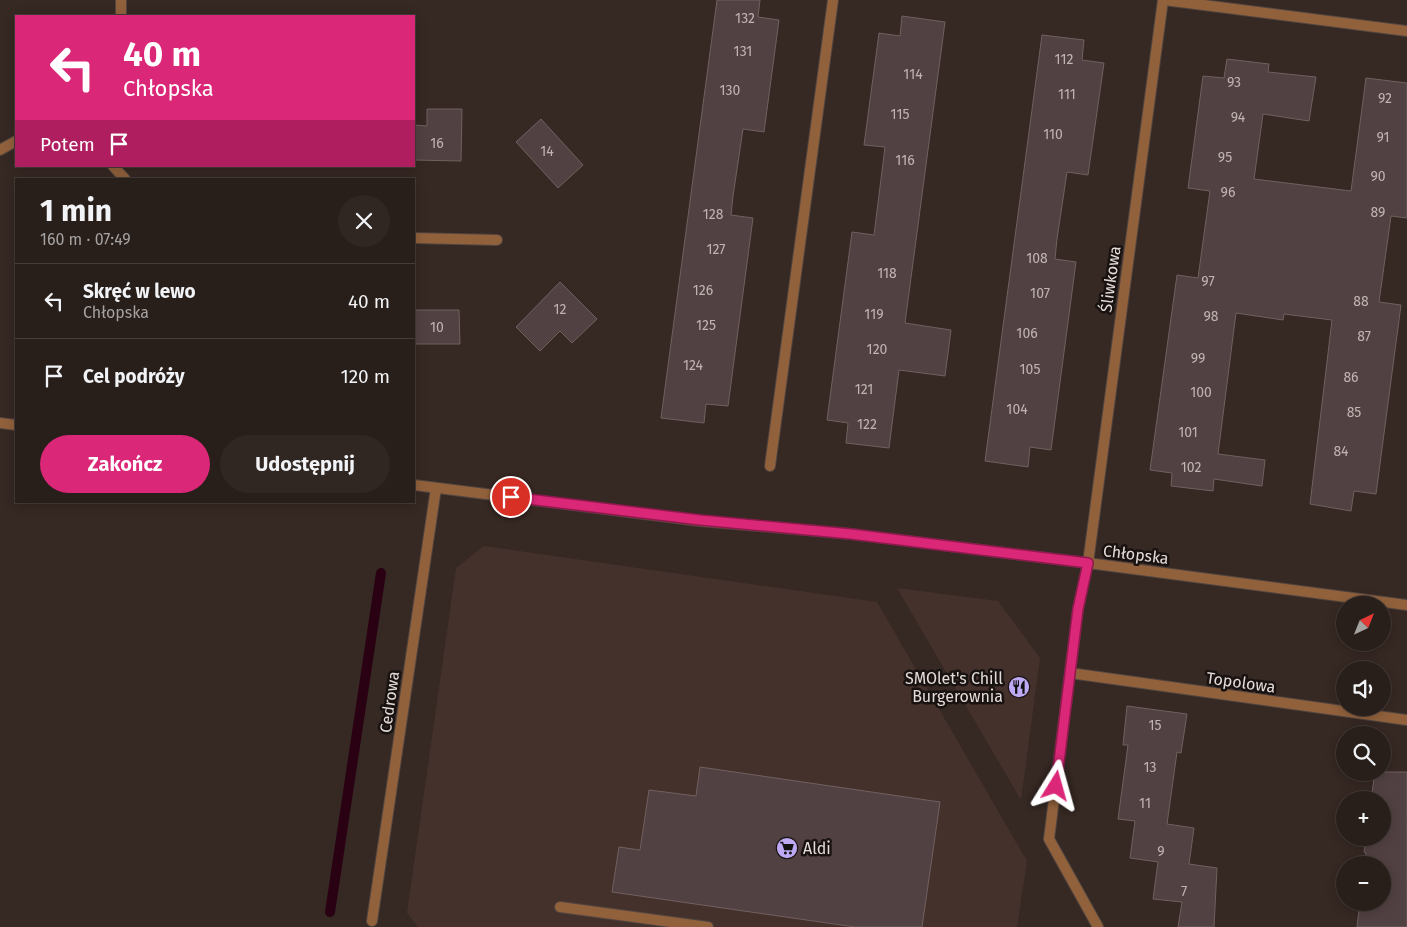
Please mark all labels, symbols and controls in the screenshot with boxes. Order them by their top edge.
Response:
house number: 132 [735,10,755,27]
text: 40 m [123,33,201,75]
icon: left [40,35,105,100]
house number: 131 [734,43,752,60]
house number: 112 [1055,51,1073,68]
house number: 114 [903,66,923,83]
house number: 93 [1227,74,1241,91]
text: Chłopska [123,75,214,102]
house number: 130 [720,82,741,99]
house number: 111 [1058,86,1076,103]
house number: 92 [1378,90,1392,107]
house number: 115 [891,106,909,123]
house number: 94 [1231,109,1246,126]
house number: 110 [1043,126,1063,143]
house number: 91 [1376,129,1390,146]
icon: arrive [105,130,133,158]
text: Potem [40,133,95,156]
house number: 16 [430,135,444,152]
house number: 14 [540,143,554,160]
house number: 95 [1218,149,1232,166]
house number: 116 [895,152,915,169]
house number: 90 [1370,168,1386,185]
house number: 96 [1221,184,1235,201]
text: 1 min [40,193,112,229]
button: close [338,195,390,247]
house number: 89 [1371,204,1385,221]
house number: 128 [703,206,724,223]
text: 160 m · 07:49 [40,230,131,249]
house number: 127 [706,241,726,258]
street label: Śliwkowa [1095,245,1125,313]
house number: 108 [1026,250,1048,267]
house number: 118 [877,265,897,282]
house number: 97 [1201,273,1215,290]
text: Skręć w lewo [83,280,196,303]
house number: 126 [693,282,713,299]
house number: 107 [1030,285,1050,302]
icon: left [40,287,68,315]
text: 40 m [348,290,390,313]
house number: 88 [1353,293,1369,310]
house number: 12 [554,301,567,318]
text: Chłopska [83,303,149,322]
house number: 119 [864,306,884,323]
house number: 98 [1203,308,1219,325]
house number: 125 [696,317,716,334]
house number: 10 [430,319,444,336]
house number: 106 [1016,325,1038,342]
house number: 87 [1357,328,1371,345]
house number: 120 [867,341,888,358]
house number: 99 [1191,350,1205,367]
house number: 124 [683,357,704,374]
house number: 105 [1020,361,1040,378]
icon: arrive [40,362,68,390]
text: Cel podróży [83,365,185,388]
text: 120 m [340,365,390,388]
house number: 86 [1343,369,1359,386]
house number: 121 [855,381,873,398]
house number: 100 [1190,384,1212,401]
house number: 104 [1006,401,1028,418]
house number: 85 [1347,404,1361,421]
house number: 122 [857,416,877,433]
house number: 101 [1178,424,1198,441]
button: Zakończ [40,435,210,493]
button: Udostępnij [220,435,390,493]
house number: 84 [1333,443,1349,460]
house number: 102 [1181,459,1201,476]
pin [490,476,532,518]
icon: arrive [497,483,525,511]
street label: Chłopska [1102,541,1170,568]
north arrow [1336,596,1391,651]
map controls [1336,596,1391,911]
button: sound [1336,661,1391,716]
street label: Topolowa [1205,668,1277,697]
place label: SMOlet's Chill Burgerownia [905,669,1003,706]
street label: Cedrowa [376,670,403,734]
restaurant icon: SMOlet's Chill Burgerownia [1007,675,1031,699]
house number: 15 [1148,717,1162,734]
button: search [1336,726,1391,781]
position arrow [1029,759,1081,811]
house number: 13 [1143,759,1157,776]
button: + [1336,791,1391,846]
house number: 11 [1139,795,1151,812]
supermarket icon: Aldi [775,836,799,860]
place label: Aldi [803,839,831,858]
house number: 9 [1157,843,1165,860]
button: − [1336,856,1391,911]
house number: 7 [1181,883,1187,900]

